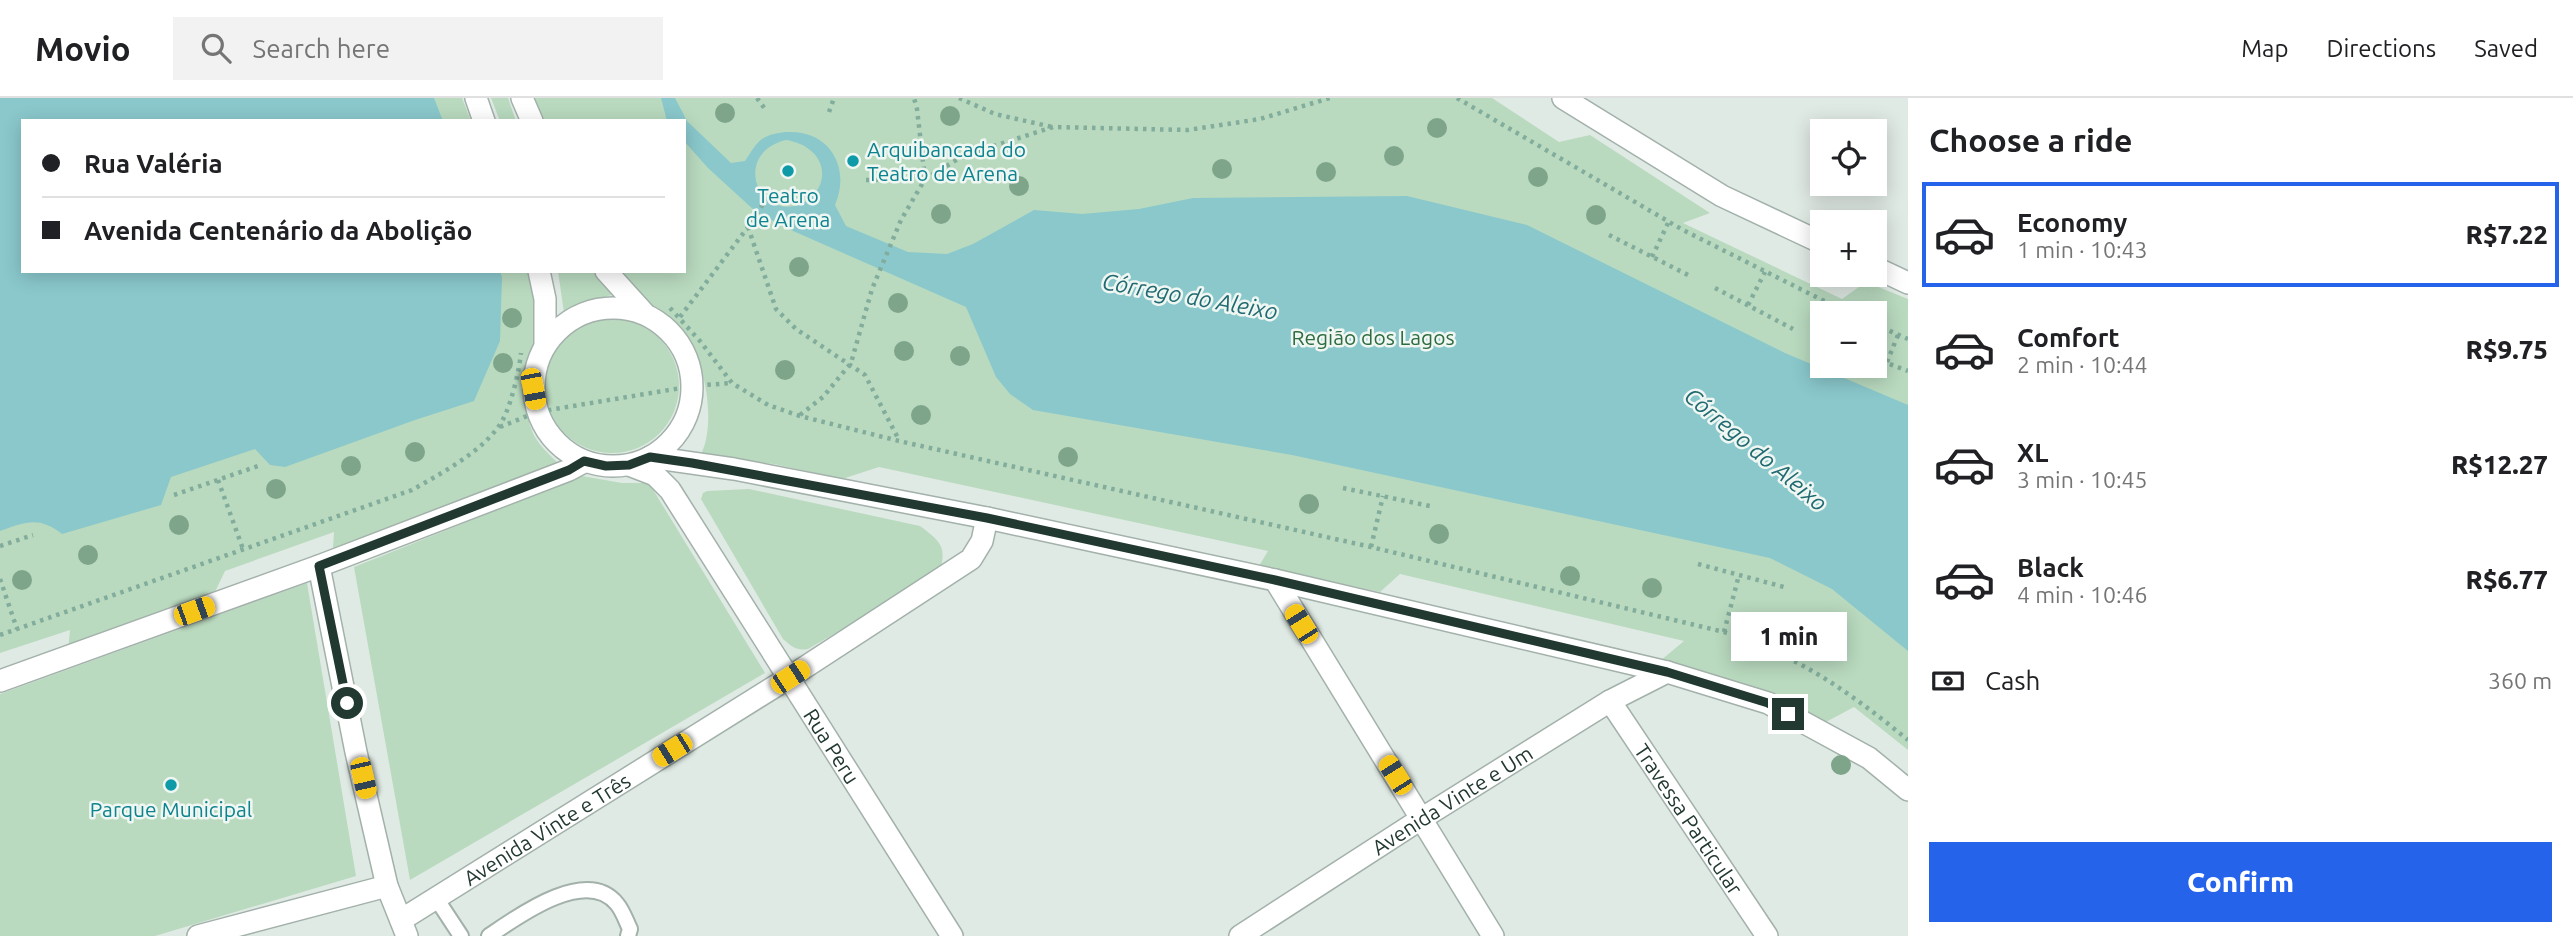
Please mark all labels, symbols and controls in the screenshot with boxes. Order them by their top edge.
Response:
search box [173,17,663,80]
icon: search [197,29,235,67]
text: Movio [35,30,131,67]
text: Search here [253,34,390,63]
text: Map [2241,35,2288,62]
text: Directions [2326,35,2436,62]
text: Saved [2474,35,2538,62]
map controls [1810,119,1887,378]
button: locate [1810,119,1887,196]
text: Choose a ride [1929,122,2132,158]
place label: Arquibancada do Teatro de Arena [867,137,1026,185]
text: Rua Valéria [84,149,223,178]
marker: Arquibancada do Teatro de Arena [845,153,861,169]
marker: Teatro de Arena [780,163,796,179]
place label: Teatro de Arena [746,183,830,231]
icon: car [1933,203,1996,266]
text: Economy [2017,208,2127,237]
button: + [1810,210,1887,287]
text: Avenida Centenário da Abolição [84,216,472,245]
text: R$7.22 [2466,220,2548,249]
text: 1 min · 10:43 [2017,237,2148,262]
water label: Córrego do Aleixo [1100,268,1280,324]
button: − [1810,301,1887,378]
icon: car [1933,318,1996,381]
text: Comfort [2017,323,2120,352]
park label: Região dos Lagos [1291,325,1455,349]
text: R$9.75 [2466,335,2548,364]
text: 2 min · 10:44 [2017,352,2148,377]
car [519,366,548,412]
water label: Córrego do Aleixo [1680,382,1832,516]
icon: car [1933,433,1996,496]
text: XL [2017,438,2048,467]
text: R$12.27 [2451,450,2548,479]
text: 3 min · 10:45 [2017,467,2148,492]
icon: car [1933,548,1996,611]
text: Black [2017,553,2084,582]
text: R$6.77 [2466,565,2548,594]
text: 4 min · 10:46 [2017,582,2148,607]
car [171,594,218,628]
car [1281,601,1322,647]
callout: 1 min [1730,612,1846,662]
text: 1 min [1760,624,1818,649]
car [767,657,814,697]
icon: cash [1929,662,1967,700]
text: Cash [1985,666,2040,695]
text: 360 m [2488,668,2552,693]
route start [331,687,363,719]
route end [1772,698,1804,730]
street label: Rua Peru [799,704,865,788]
car [649,730,696,770]
street label: Travessa Particular [1630,739,1748,899]
street label: Avenida Vinte e Um [1368,741,1537,859]
car [1375,752,1416,798]
car [349,755,378,801]
street label: Avenida Vinte e Três [459,768,635,890]
marker: Parque Municipal [163,777,179,793]
place label: Parque Municipal [90,797,252,821]
button: Confirm [1929,842,2552,922]

